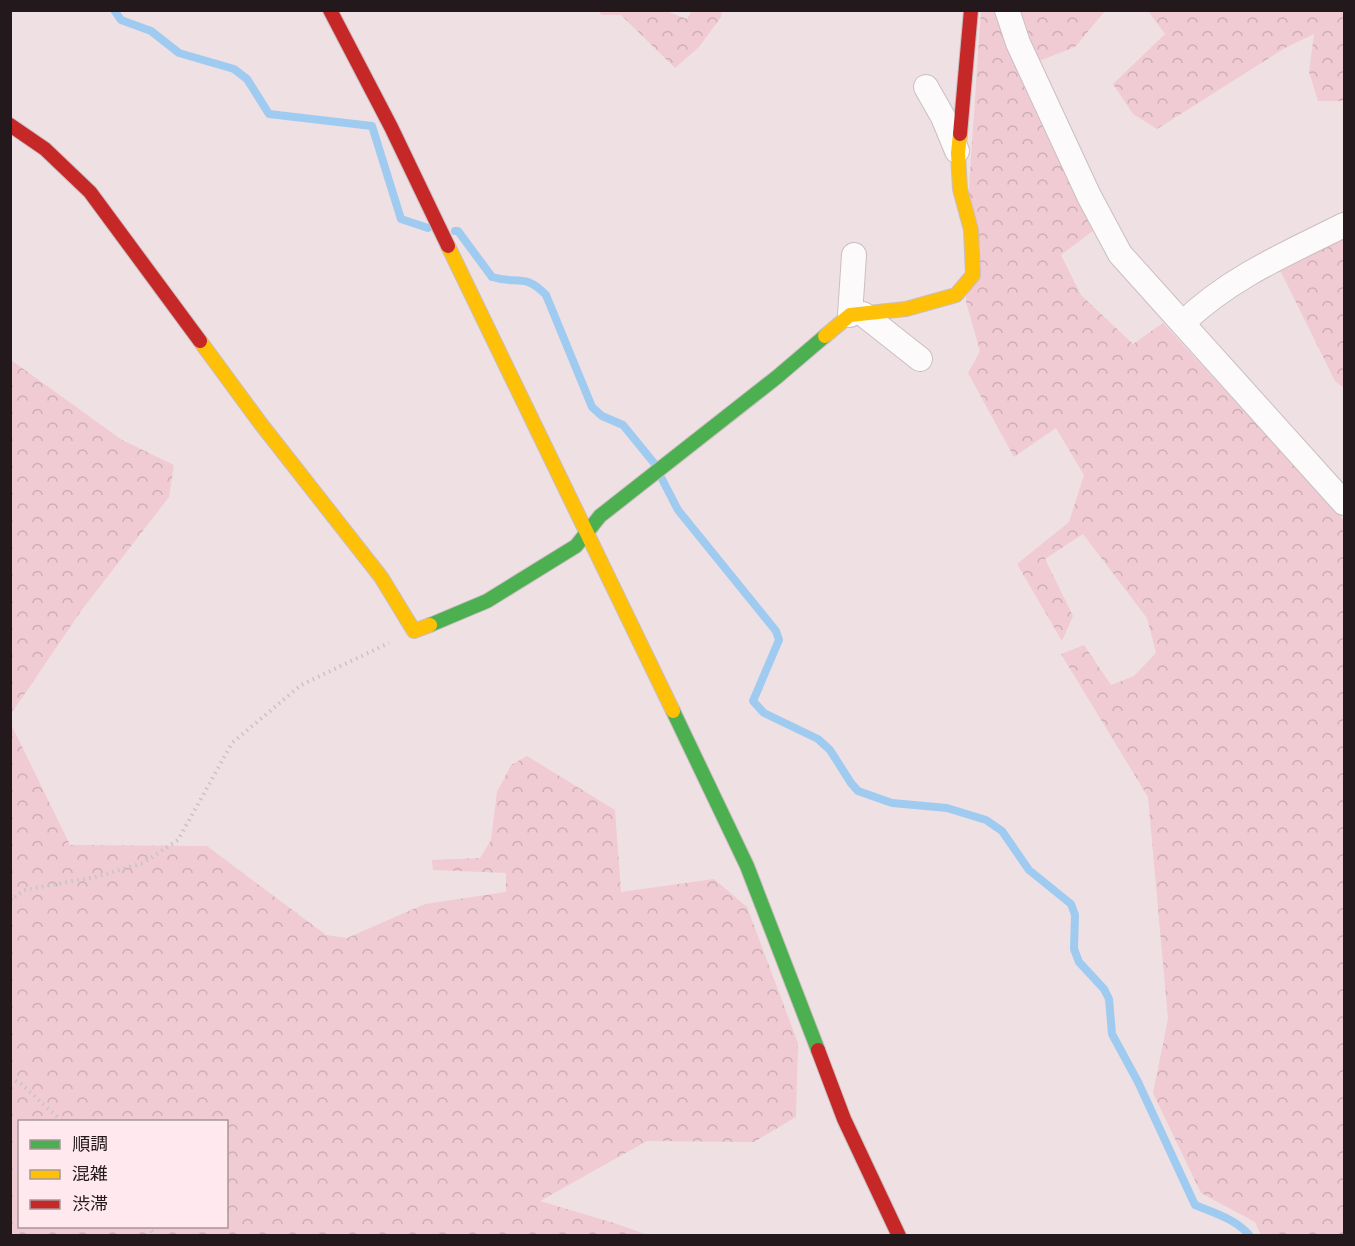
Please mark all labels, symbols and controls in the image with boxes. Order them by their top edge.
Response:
legend [18,1120,228,1228]
text: 順調 [72,1133,108,1153]
text: 混雑 [72,1163,108,1183]
text: 渋滞 [72,1193,108,1213]

